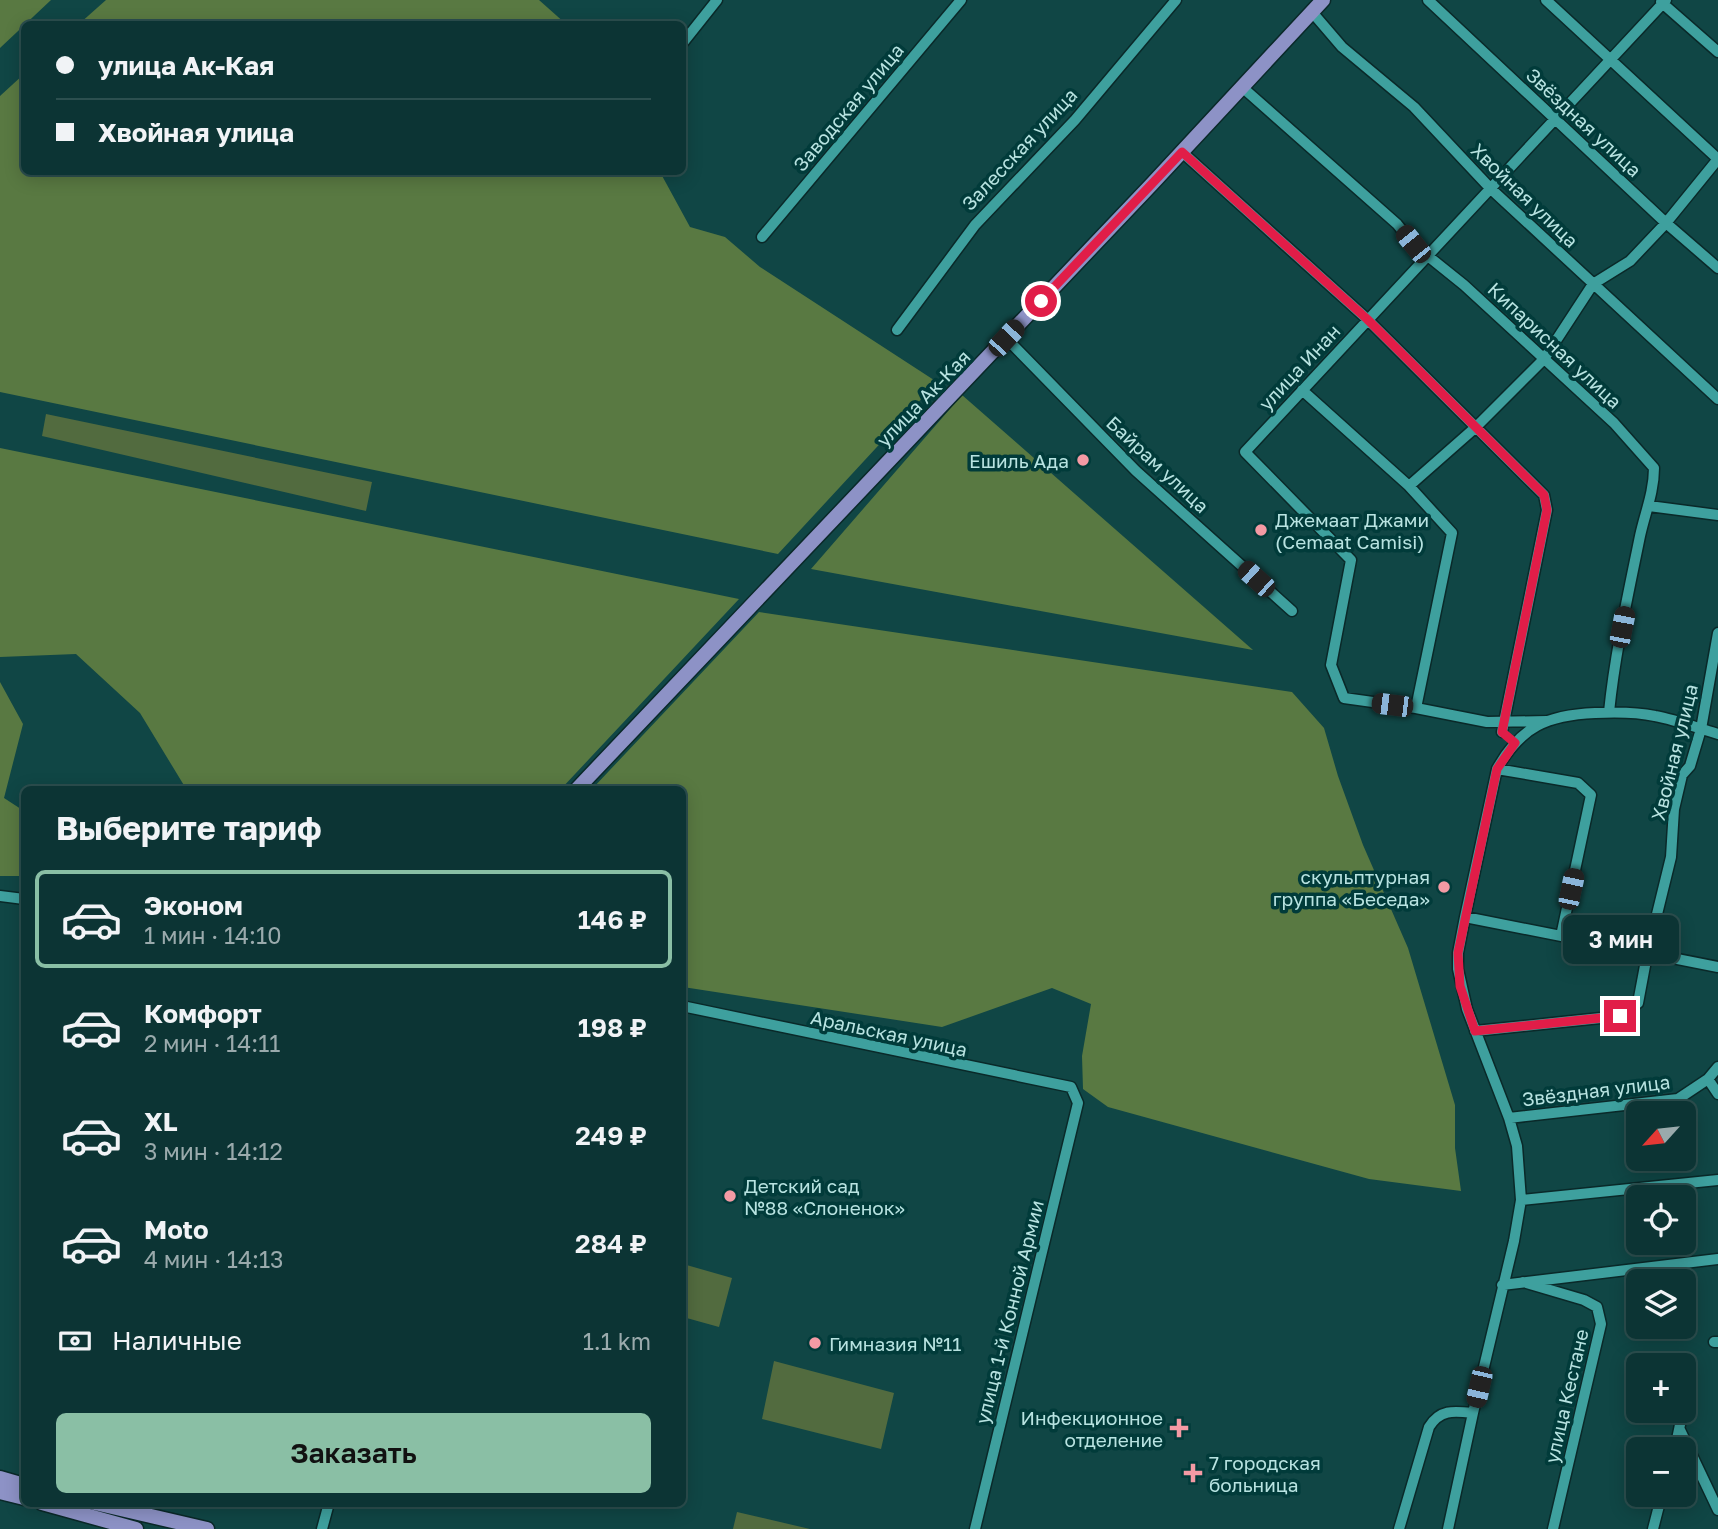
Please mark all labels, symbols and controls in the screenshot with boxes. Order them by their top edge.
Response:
street label: Заводская улица [788,39,908,175]
text: улица Ак-Кая [98,50,274,81]
street label: Звёздная улица [1522,63,1646,181]
street label: Залесская улица [957,83,1081,215]
text: Хвойная улица [98,117,294,148]
street label: Хвойная улица [1467,138,1583,252]
car [1392,221,1435,267]
street label: Кипарисная улица [1483,277,1627,413]
route start [1025,285,1057,317]
car [984,315,1029,361]
street label: улица Инан [1253,319,1345,415]
street label: улица Ак-Кая [871,345,975,451]
street label: Байрам улица [1102,411,1214,517]
place label: Ешиль Ада [969,449,1069,472]
marker: Ешиль Ада [1075,452,1091,468]
place label: Джемаат Джами (Cemaat Camisi) [1275,508,1429,553]
marker: Джемаат Джами (Cemaat Camisi) [1253,522,1269,538]
car [1234,557,1279,601]
car [1608,604,1637,650]
street label: Хвойная улица [1646,681,1702,823]
car [1370,692,1415,718]
text: Выберите тариф [56,809,322,847]
place label: скульптурная группа «Беседа» [1273,865,1430,910]
car [1557,866,1586,912]
marker: скульптурная группа «Беседа» [1436,879,1452,895]
icon: car [60,888,123,951]
text: Эконом [144,890,243,921]
text: 146 ₽ [578,904,647,935]
callout: 3 мин [1562,914,1678,964]
text: 1 мин · 14:10 [144,921,281,949]
text: 3 мин [1589,925,1653,953]
icon: car [60,996,123,1059]
text: Комфорт [144,998,262,1029]
route end [1604,1000,1636,1032]
street label: Аральская улица [809,1005,969,1061]
text: 198 ₽ [578,1012,647,1043]
text: 2 мин · 14:11 [144,1029,281,1057]
street label: Звёздная улица [1521,1070,1671,1110]
north arrow [1626,1101,1696,1171]
map controls [1626,1101,1696,1507]
icon: car [60,1104,123,1167]
text: XL [144,1106,178,1137]
text: 249 ₽ [575,1120,647,1151]
text: 3 мин · 14:12 [144,1137,283,1165]
place label: Детский сад №88 «Слоненок» [744,1174,905,1219]
button: locate [1626,1185,1696,1255]
marker: Детский сад №88 «Слоненок» [722,1188,738,1204]
street label: улица 1-й Конной Армии [970,1198,1048,1426]
icon: car [60,1212,123,1275]
text: Moto [144,1214,209,1245]
text: 284 ₽ [575,1228,647,1259]
text: 4 мин · 14:13 [144,1245,284,1273]
button: layers [1626,1269,1696,1339]
icon: cash [56,1322,94,1360]
text: Наличные [112,1325,242,1356]
text: 1.1 km [583,1327,651,1355]
street label: улица Кестане [1539,1327,1593,1465]
place label: Гимназия №11 [829,1332,962,1355]
marker: Гимназия №11 [807,1335,823,1351]
button: + [1626,1353,1696,1423]
car [1465,1364,1494,1410]
place label: Инфекционное отделение [1021,1406,1163,1451]
button: Заказать [56,1413,651,1493]
marker: Инфекционное отделение [1169,1418,1189,1438]
button: − [1626,1437,1696,1507]
place label: 7 городская больница [1209,1451,1321,1496]
marker: 7 городская больница [1183,1463,1203,1483]

